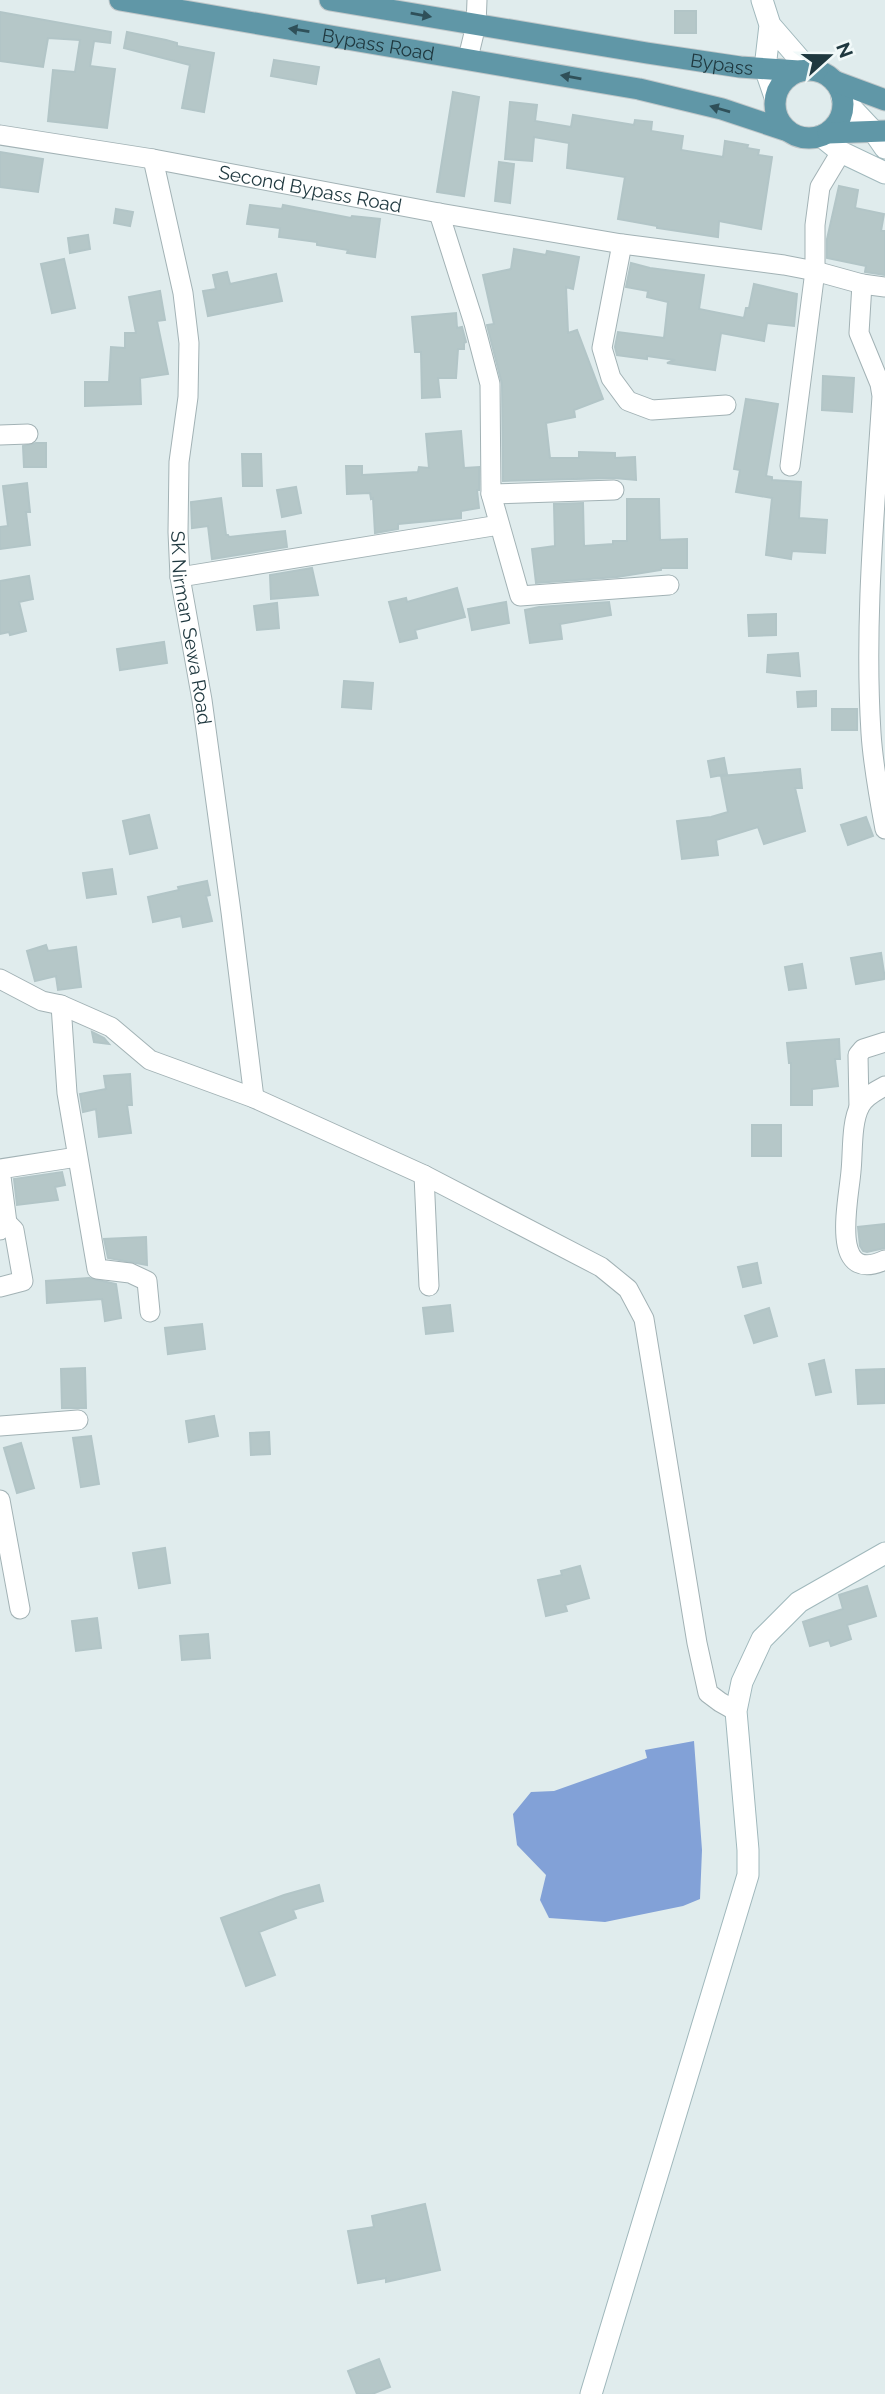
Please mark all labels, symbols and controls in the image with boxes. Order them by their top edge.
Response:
one-way arrow [410,10,432,21]
north arrow [794,21,864,91]
one-way arrow [288,24,310,35]
street label: Bypass Road [320,24,436,65]
text: N [832,39,858,61]
street label: Bypass [689,49,754,79]
one-way arrow [560,71,582,82]
one-way arrow [709,103,731,114]
street label: Second Bypass Road [217,161,404,217]
street label: SK Nirman Sewa Road [167,530,216,726]

